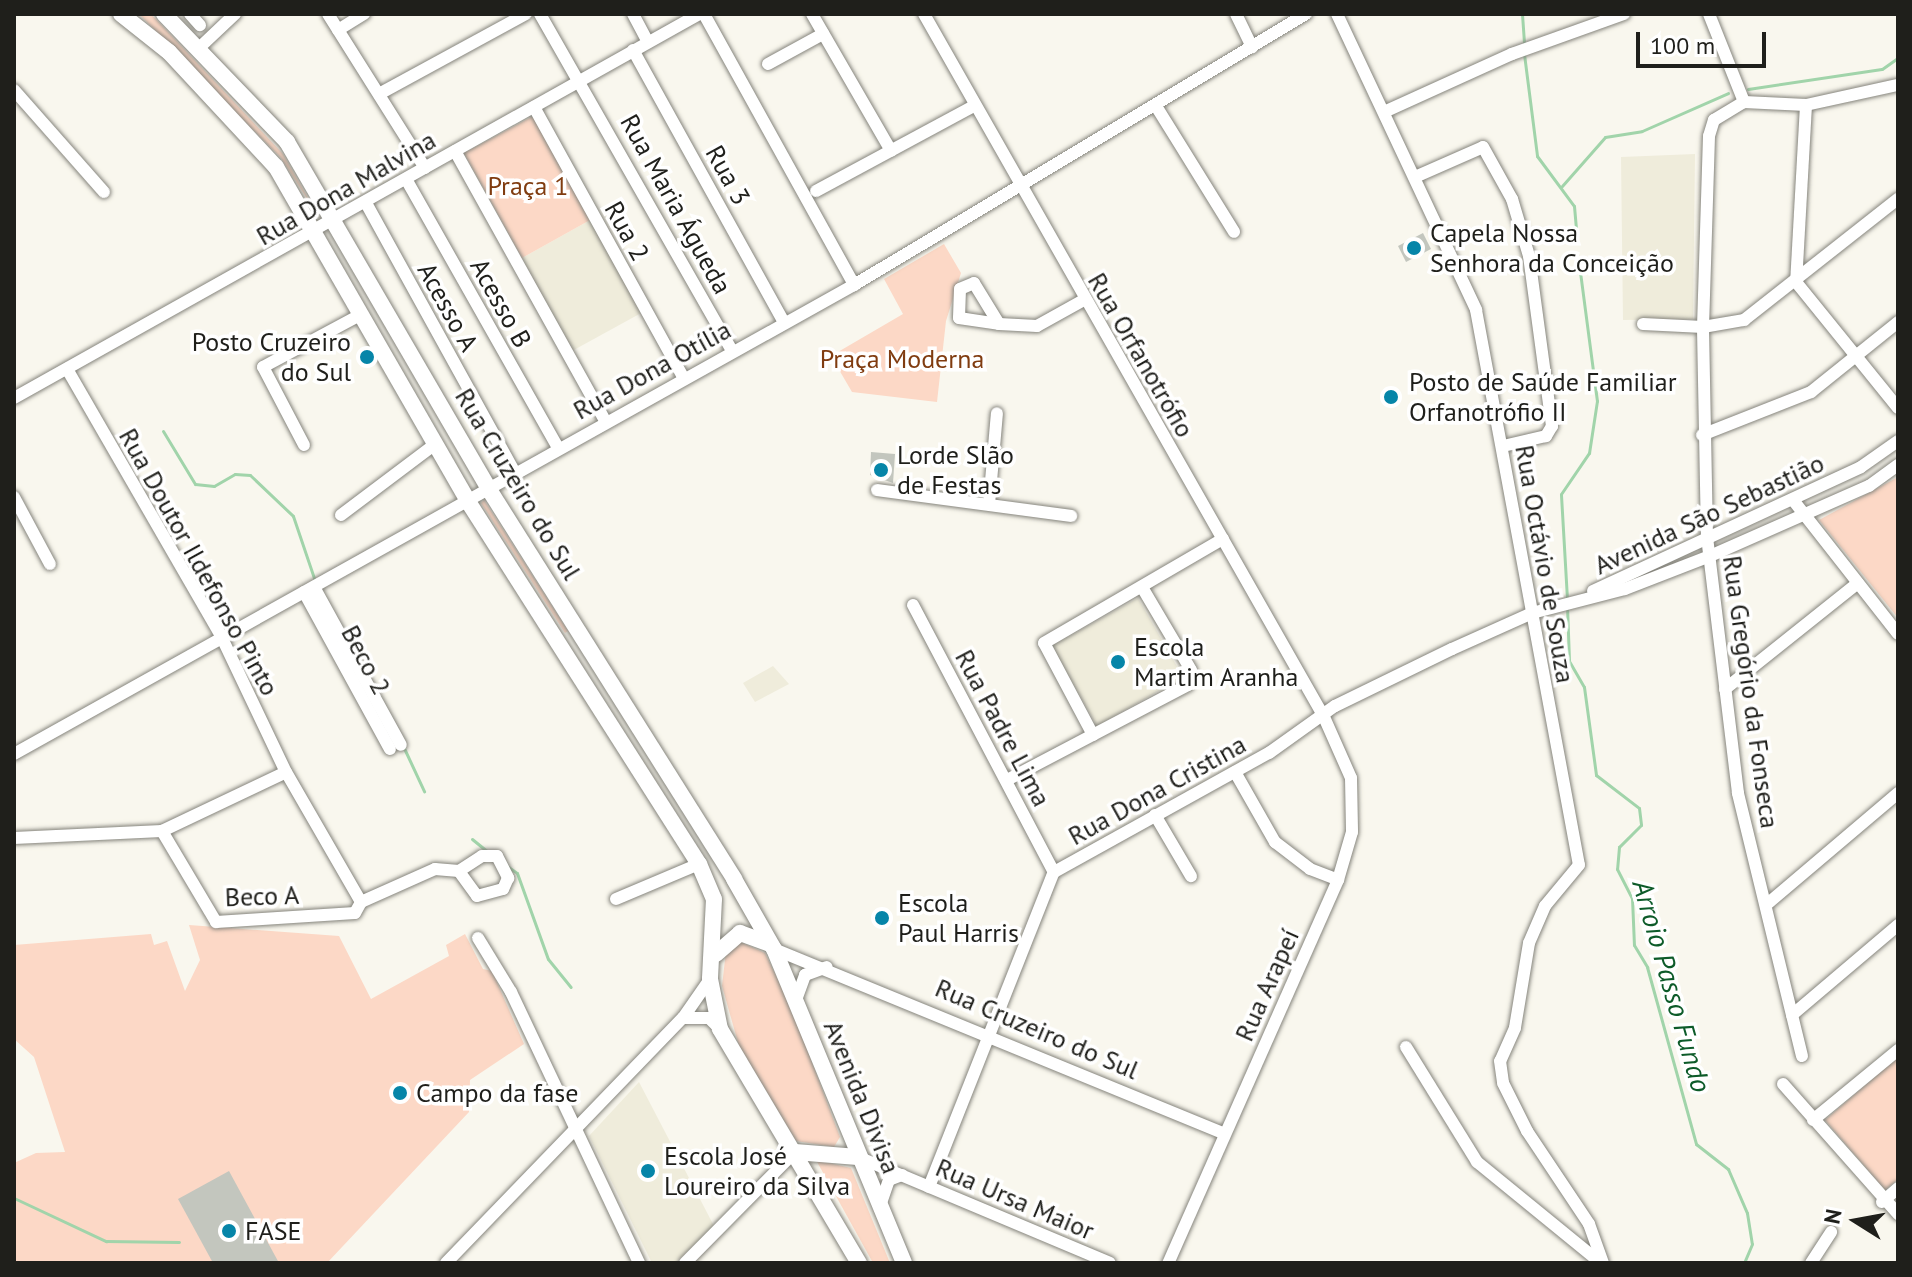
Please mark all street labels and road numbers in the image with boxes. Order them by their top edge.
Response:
street label: Rua Maria Águeda [614,108,738,300]
street label: Rua Dona Malvina [251,124,441,252]
street label: Rua 3 [699,140,757,210]
street label: Rua 2 [598,196,656,266]
street label: Acesso B [464,253,538,353]
street label: Acesso A [411,257,485,357]
street label: Rua Orfanotrófio [1081,267,1201,443]
street label: Rua Dona Otília [568,314,736,426]
street label: Rua Cruzeiro do Sul [449,383,587,585]
street label: Rua Doutor Ildefonso Pinto [112,423,286,701]
street label: Rua Octávio de Souza [1509,443,1581,685]
street label: Avenida São Sebastião [1589,447,1829,581]
street label: Rua Gregório da Fonseca [1716,554,1786,830]
street label: Beco 2 [335,620,397,700]
street label: Rua Padre Lima [949,644,1057,812]
street label: Rua Dona Cristina [1063,728,1251,852]
street label: Beco A [224,879,300,913]
street label: Rua Arapeí [1228,924,1306,1046]
street label: Rua Cruzeiro do Sul [931,972,1143,1086]
street label: Avenida Divisa [817,1016,907,1178]
street label: Rua Ursa Maior [931,1152,1099,1246]

